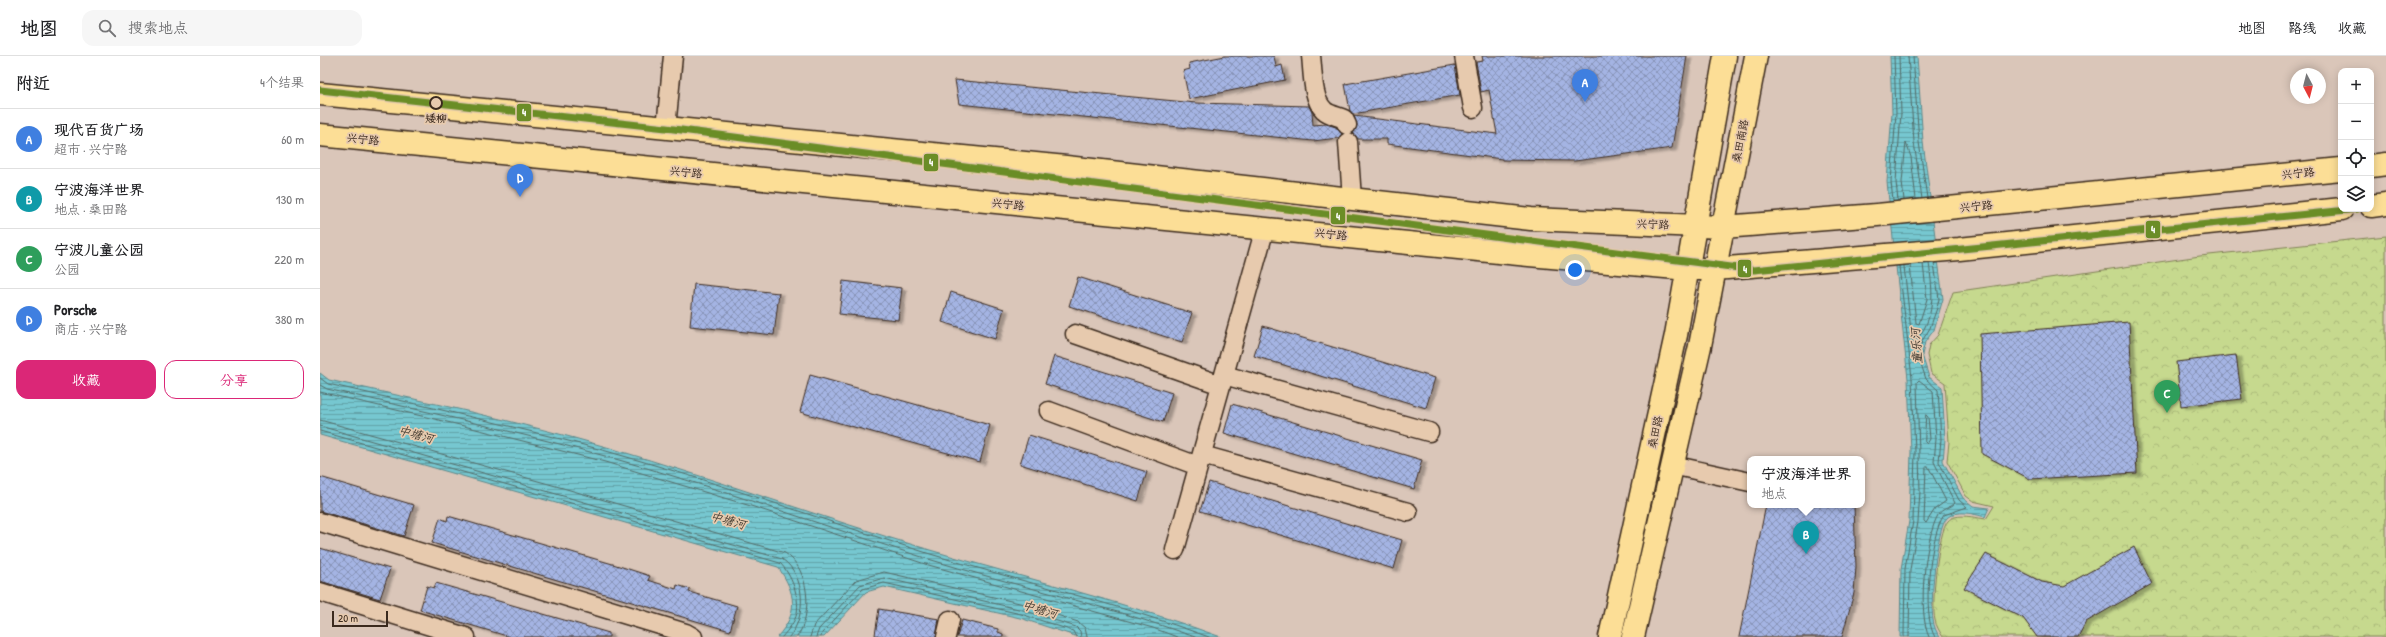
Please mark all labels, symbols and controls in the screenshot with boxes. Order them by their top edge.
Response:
search box [82,10,362,46]
text: 地图 [20,15,58,41]
icon: search [96,17,118,39]
text: 搜索地点 [128,17,188,38]
text: 地图 [2238,18,2266,37]
text: 路线 [2288,18,2316,37]
text: 收藏 [2338,18,2366,37]
north arrow [2290,68,2326,104]
map controls [2338,68,2374,212]
button: + [2338,68,2374,104]
pin: A [1572,69,1598,102]
text: 附近 [16,71,50,94]
text: 4个结果 [260,73,304,91]
marker: 矮柳 [429,96,443,110]
line badge: 4 [516,103,532,122]
button: − [2338,104,2374,140]
text: 4 [522,105,526,119]
place label: 矮柳 [425,111,447,125]
street label: 桑田南路 [1729,118,1751,164]
text: 现代百货广场 [54,119,144,140]
text: A [26,130,32,148]
text: 60 m [281,130,304,148]
street label: 兴宁路 [346,130,380,148]
text: 超市 · 兴宁路 [54,140,128,158]
button: locate [2338,140,2374,176]
line badge: 4 [923,153,939,172]
text: 4 [929,155,933,169]
street label: 兴宁路 [669,163,703,181]
pin: D [507,164,533,197]
street label: 兴宁路 [2281,164,2315,182]
button: layers [2338,176,2374,212]
text: 宁波海洋世界 [54,179,144,200]
text: B [26,190,32,208]
text: 130 m [276,190,304,208]
street label: 兴宁路 [991,195,1025,213]
street label: 兴宁路 [1959,197,1993,215]
text: 地点 · 桑田路 [54,200,128,218]
line badge: 4 [1330,206,1346,225]
text: 4 [1336,209,1340,223]
street label: 兴宁路 [1636,216,1670,232]
line badge: 4 [2145,220,2161,239]
text: 4 [2151,222,2155,236]
street label: 兴宁路 [1314,225,1348,243]
text: 宁波儿童公园 [54,239,144,260]
text: C [25,250,33,268]
text: 220 m [274,250,304,268]
line badge: 4 [1737,259,1752,278]
text: 公园 [54,260,80,278]
your location [1565,260,1585,280]
text: 4 [1743,262,1747,276]
text: Porsche [54,299,97,320]
text: D [26,310,32,328]
text: 380 m [275,310,304,328]
text: 商店 · 兴宁路 [54,320,128,338]
water label: 童乐河 [1906,325,1926,365]
button: 收藏 [16,360,156,399]
button: 分享 [164,360,304,399]
pin: C [2154,380,2180,413]
street label: 桑田路 [1645,414,1665,450]
water label: 中塘河 [396,421,438,447]
popup [1747,456,1865,508]
text: 宁波海洋世界 [1761,463,1851,484]
text: 地点 [1761,484,1787,502]
water label: 中塘河 [708,507,750,533]
pin: B [1793,521,1819,554]
water label: 中塘河 [1020,596,1062,623]
scale bar [332,609,388,628]
text: 20 m [338,611,358,625]

